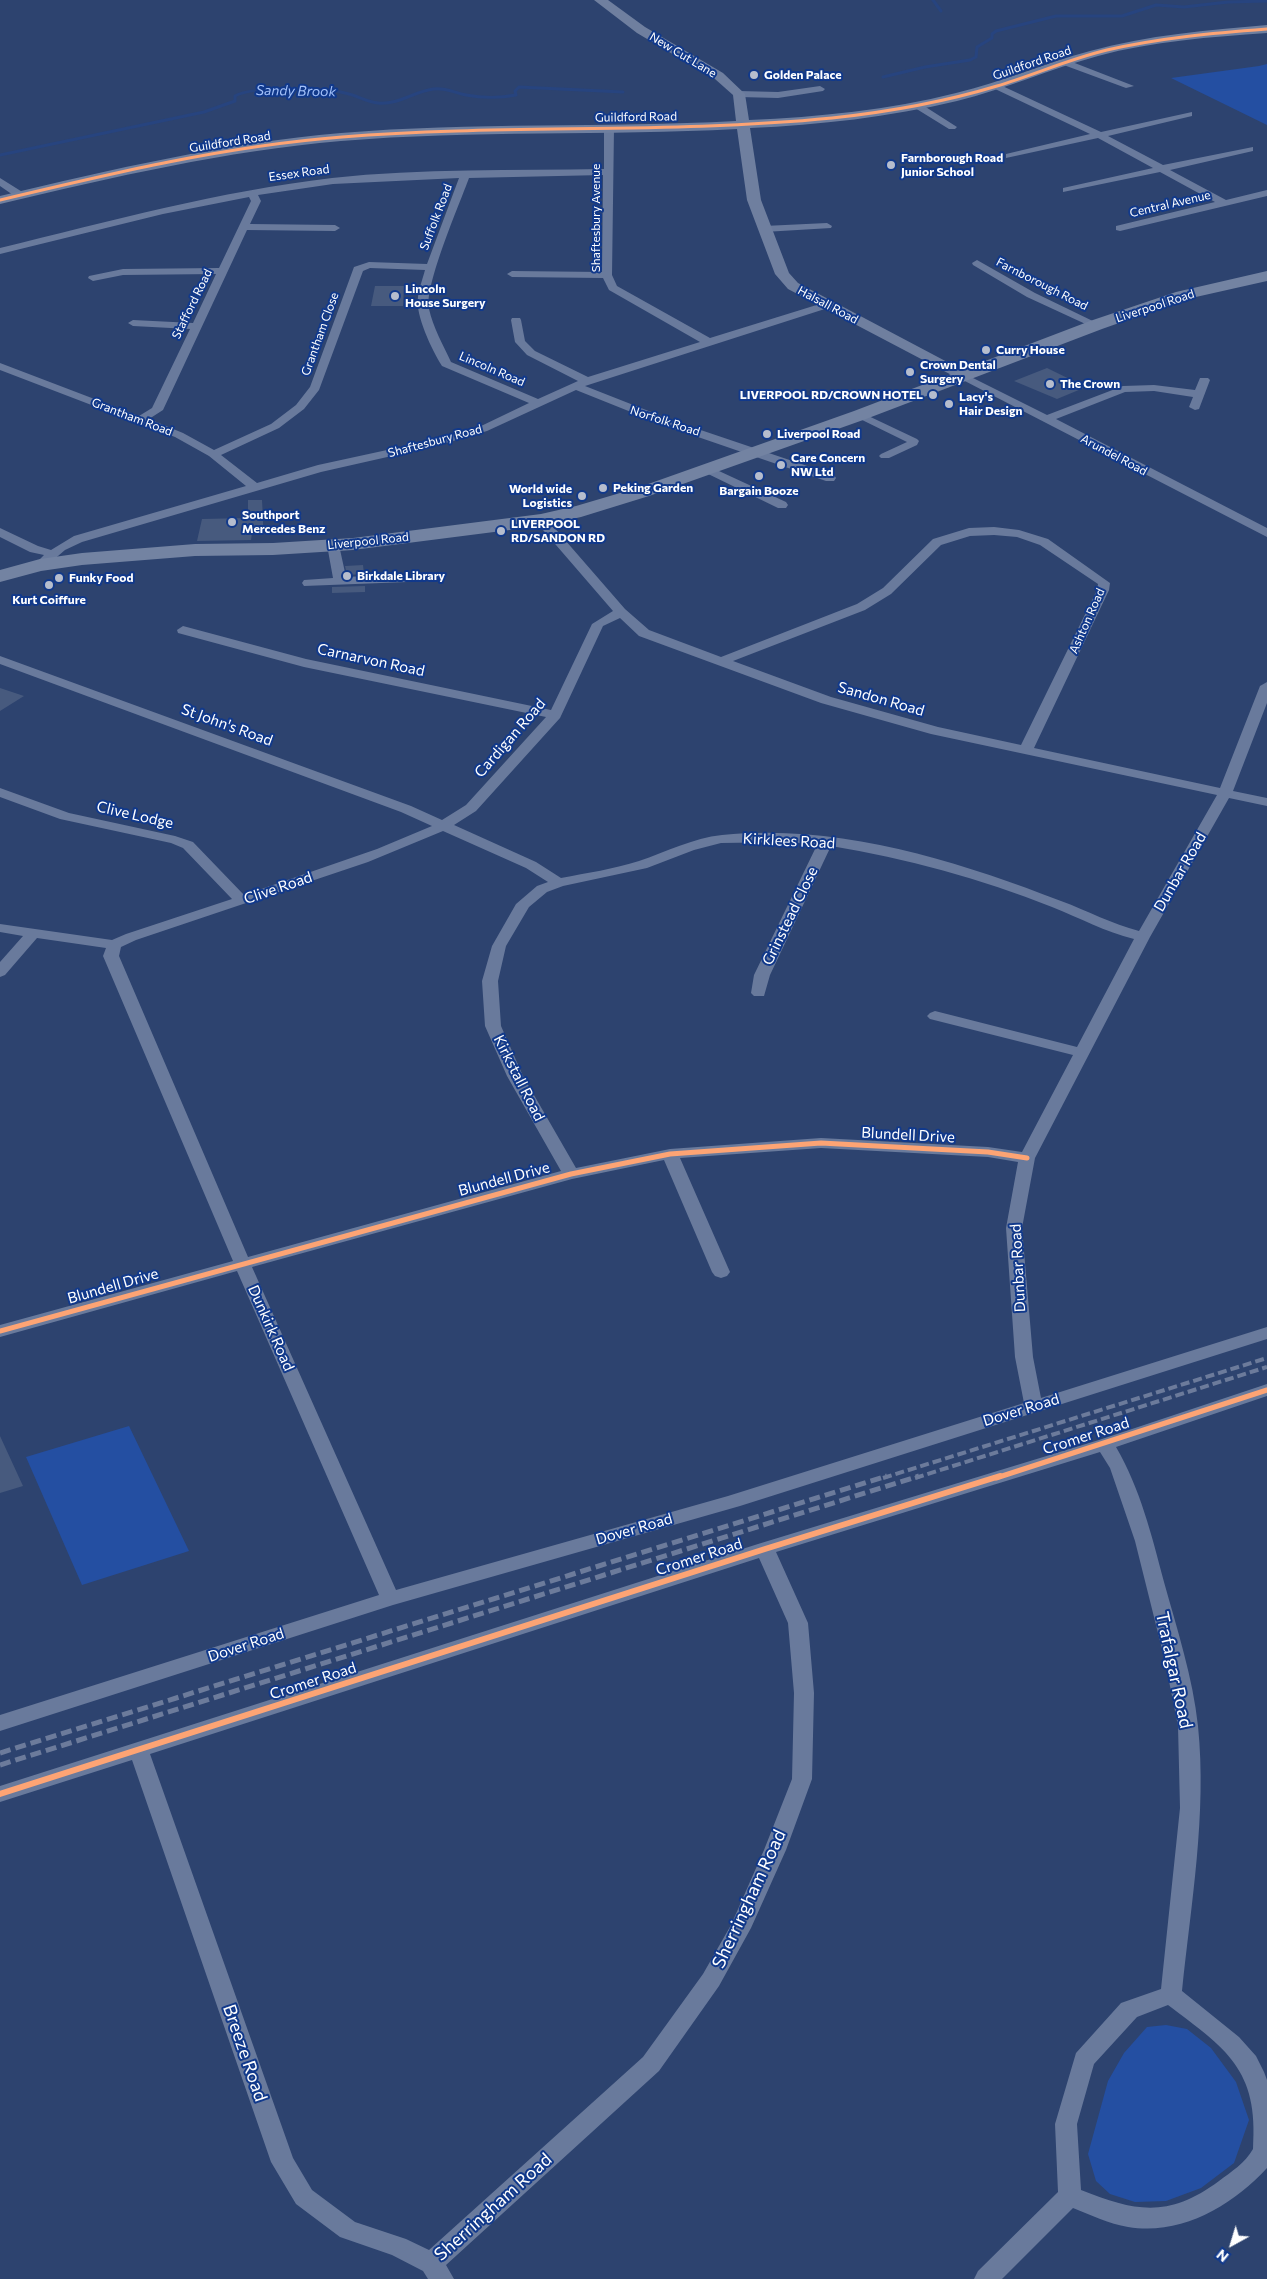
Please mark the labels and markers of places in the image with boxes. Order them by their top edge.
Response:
place label: Golden Palace [764,68,842,82]
marker: Golden Palace [748,69,760,81]
place label: Farnborough Road Junior School [901,151,1003,179]
marker: Farnborough Road Junior School [885,159,897,171]
place label: Lincoln House Surgery [405,282,486,310]
marker: Lincoln House Surgery [389,290,401,302]
place label: Curry House [996,343,1065,357]
marker: Curry House [980,344,992,356]
place label: Crown Dental Surgery [920,358,996,386]
marker: Crown Dental Surgery [904,366,916,378]
place label: The Crown [1060,377,1120,391]
marker: The Crown [1044,378,1056,390]
place label: LIVERPOOL RD/CROWN HOTEL [740,388,923,402]
marker: LIVERPOOL RD/CROWN HOTEL [927,389,939,401]
place label: Lacy's Hair Design [959,390,1022,418]
marker: Lacy's Hair Design [943,398,955,410]
place label: Liverpool Road [777,427,860,441]
marker: Liverpool Road [761,428,773,440]
place label: Care Concern NW Ltd [791,451,865,479]
marker: Care Concern NW Ltd [775,459,787,471]
marker: Bargain Booze [753,470,765,482]
place label: Peking Garden [613,481,693,495]
place label: World wide Logistics [509,482,572,510]
marker: Peking Garden [597,482,609,494]
place label: Bargain Booze [719,484,799,498]
marker: World wide Logistics [576,490,588,502]
place label: Southport Mercedes Benz [242,508,325,536]
marker: Southport Mercedes Benz [226,516,238,528]
place label: LIVERPOOL RD/SANDON RD [511,517,605,545]
marker: LIVERPOOL RD/SANDON RD [495,525,507,537]
place label: Birkdale Library [357,569,445,583]
marker: Birkdale Library [341,570,353,582]
place label: Funky Food [69,571,134,585]
marker: Funky Food [53,572,65,584]
marker: Kurt Coiffure [43,579,55,591]
place label: Kurt Coiffure [12,593,86,607]

